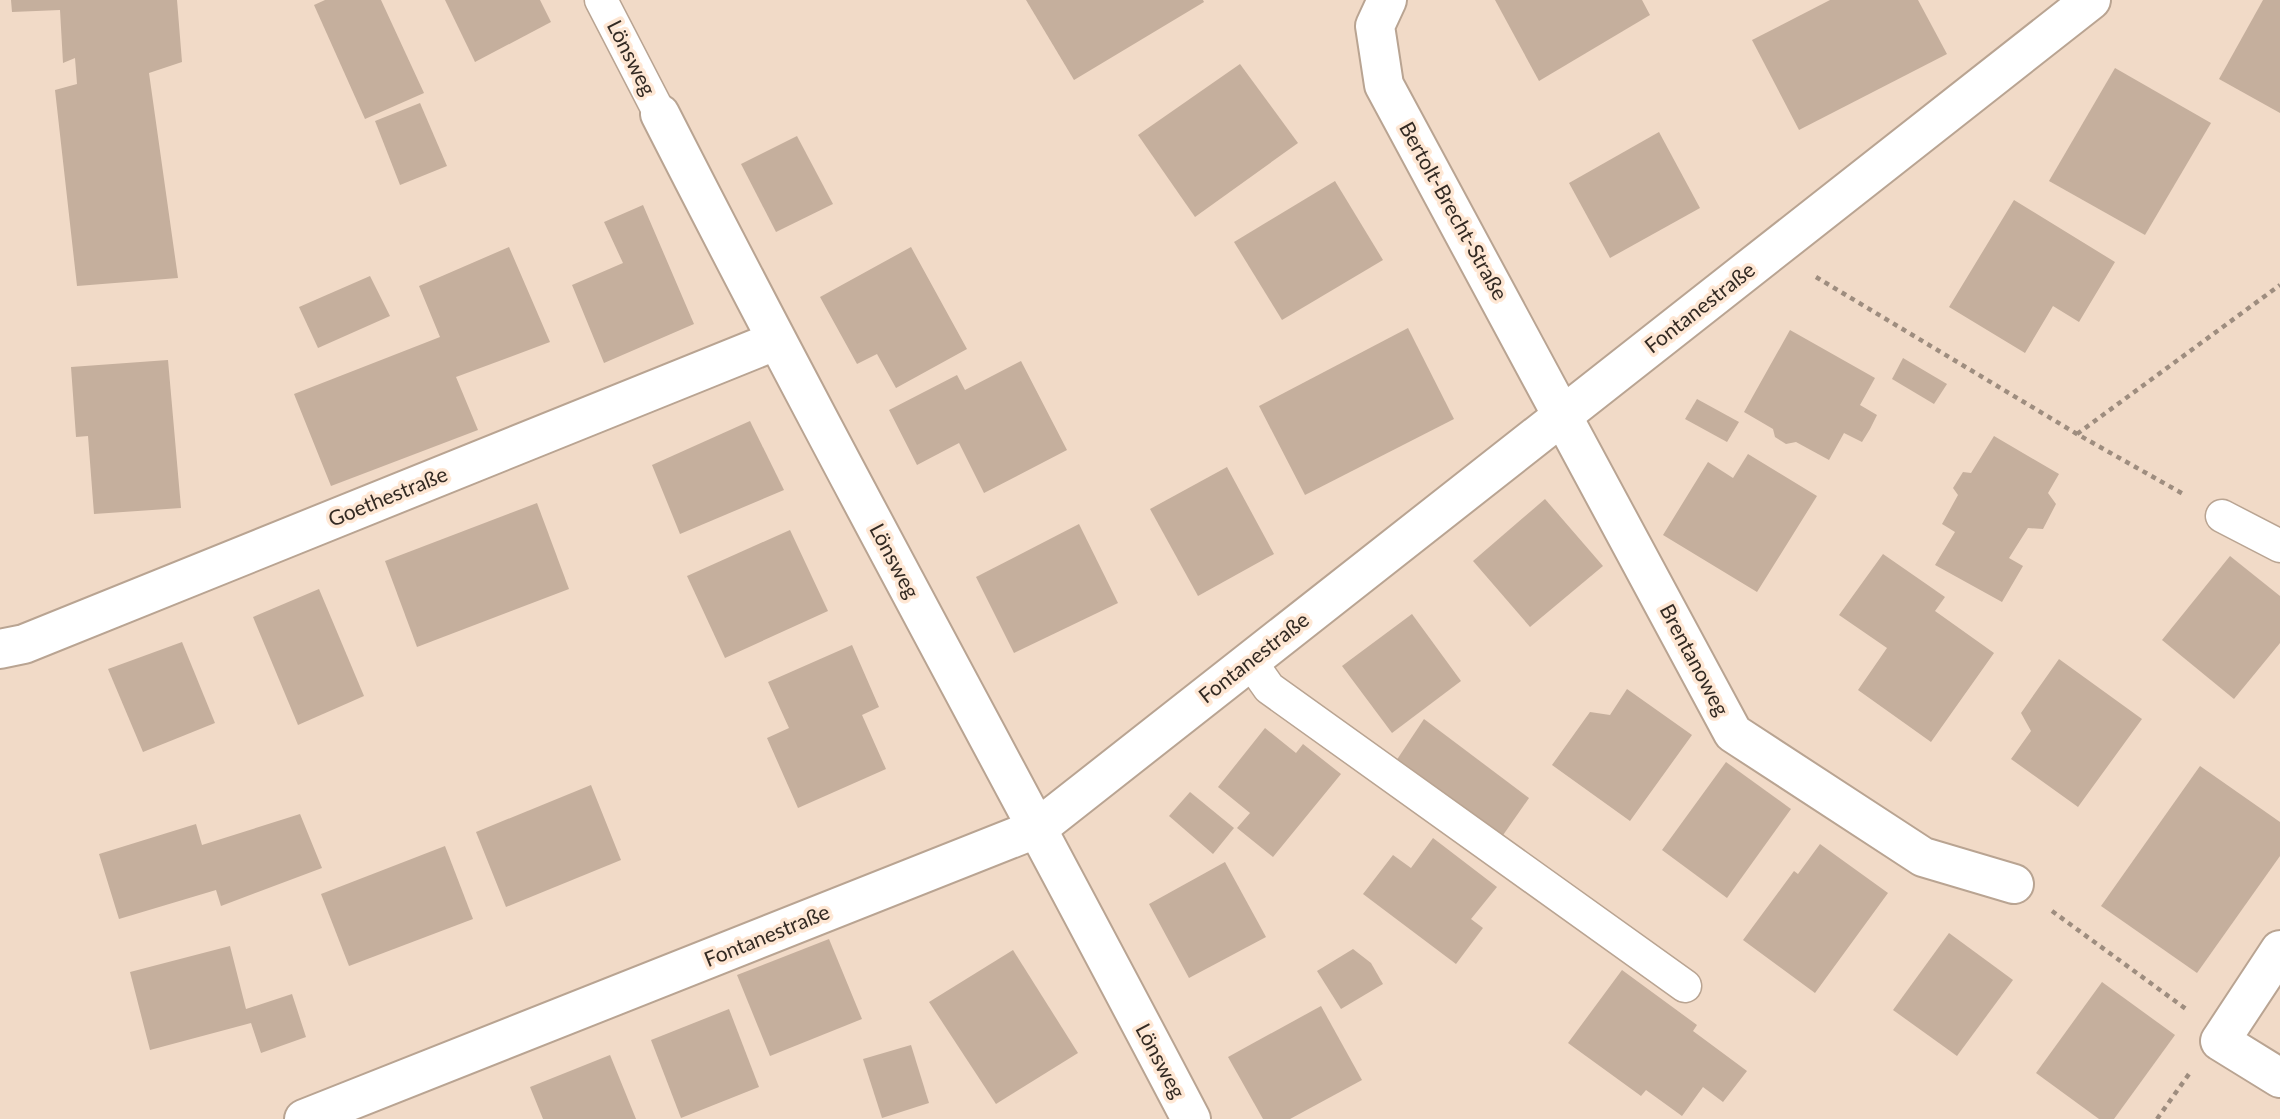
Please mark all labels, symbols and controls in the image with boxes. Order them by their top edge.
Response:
street label: Lönsweg [603,16,662,99]
street label: Bertolt-Brecht-Straße [1395,117,1514,304]
street label: Fontanestraße [1639,256,1759,358]
street label: Goethestraße [324,460,451,531]
street label: Lönsweg [865,519,925,602]
street label: Brentanoweg [1655,599,1735,720]
street label: Fontanestraße [1193,606,1313,708]
street label: Fontanestraße [700,898,833,971]
street label: Lönsweg [1131,1019,1191,1102]

